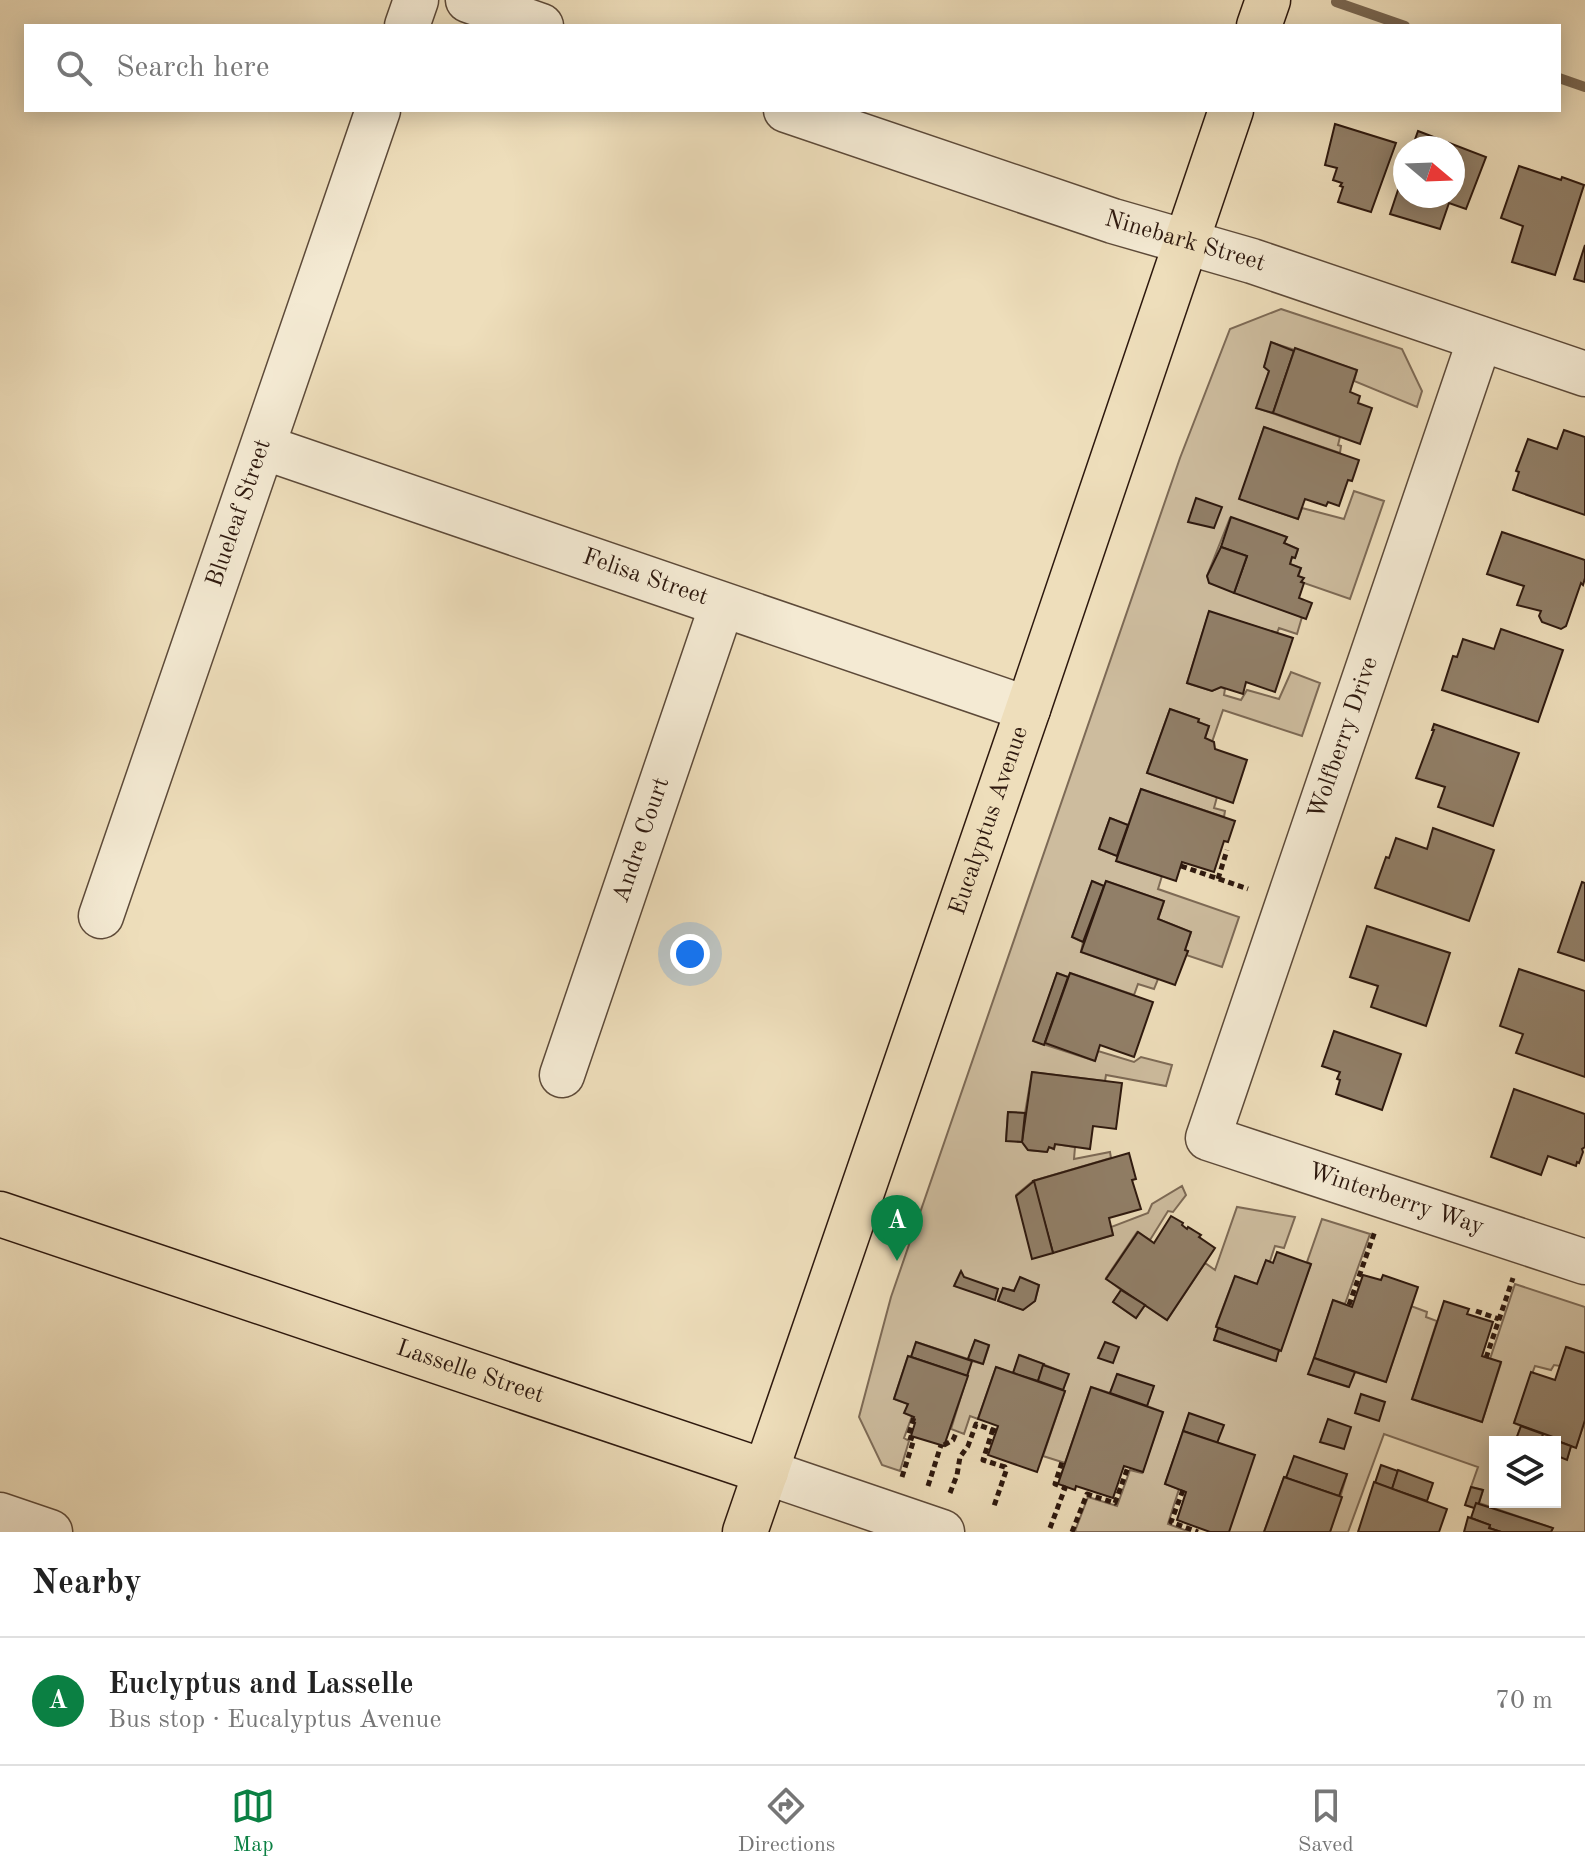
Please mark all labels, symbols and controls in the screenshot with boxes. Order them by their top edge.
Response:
search box [24,24,1561,112]
icon: search [52,46,96,90]
text: Search here [116,53,270,83]
north arrow [1393,136,1465,208]
street label: Ninebark Street [1102,207,1268,277]
street label: Blueleaf Street [203,436,276,590]
street label: Felisa Street [579,545,711,611]
street label: Wolfberry Drive [1305,654,1383,822]
street label: Eucalyptus Avenue [946,723,1033,918]
street label: Andre Court [610,775,674,906]
your location [670,934,710,974]
street label: Winterberry Way [1305,1160,1487,1240]
pin: A [871,1195,923,1261]
street label: Lasselle Street [393,1336,547,1408]
map controls [1489,1436,1561,1508]
button: layers [1489,1436,1561,1508]
text: Nearby [32,1567,142,1601]
text: Euclyptus and Lasselle [108,1670,414,1700]
text: A [48,1688,68,1714]
text: 70 m [1495,1688,1553,1714]
text: Bus stop · Eucalyptus Avenue [108,1707,441,1733]
tab: Map [231,1784,275,1859]
tab: Directions [738,1784,835,1859]
tab: Saved [1298,1784,1354,1859]

